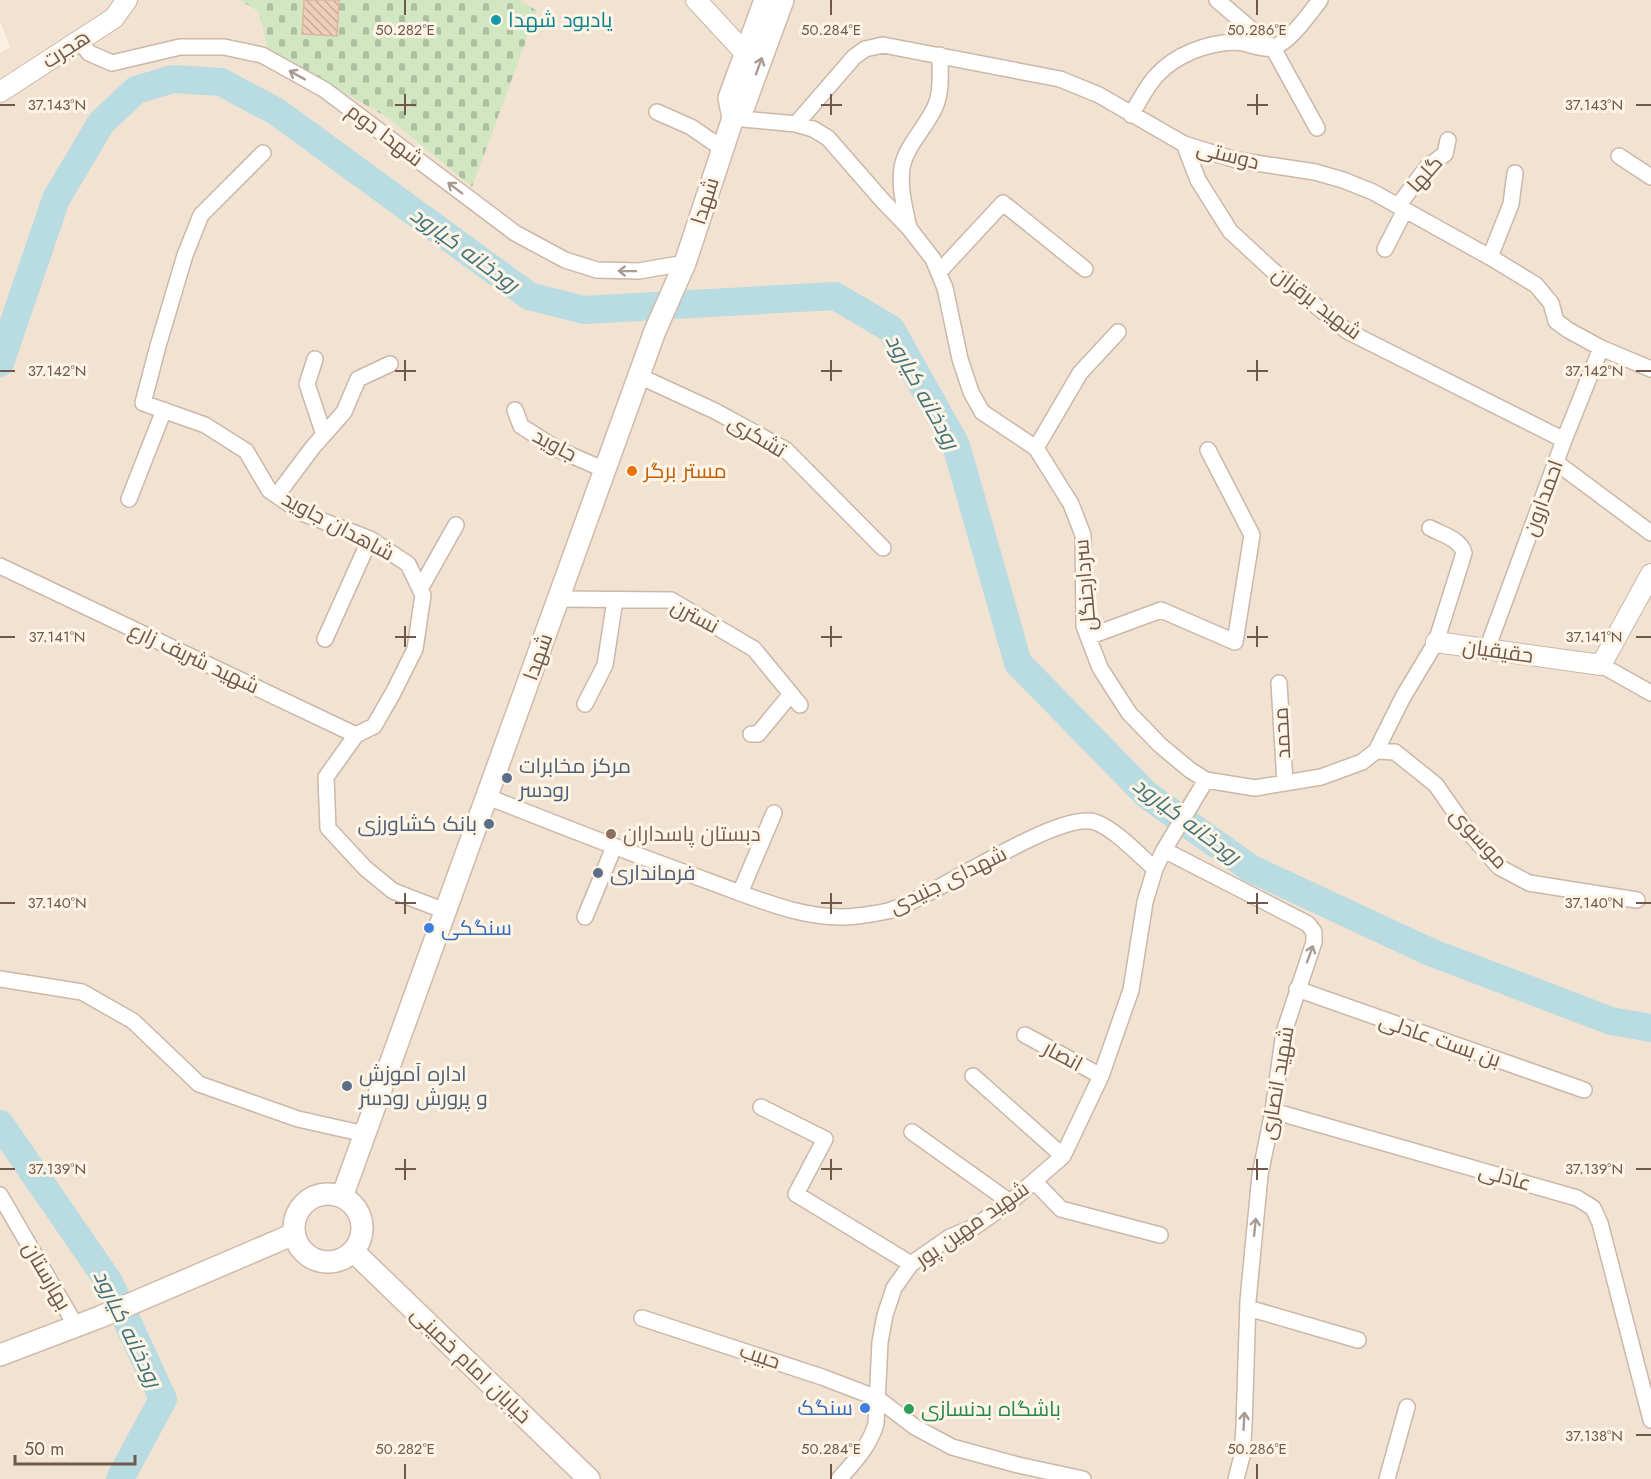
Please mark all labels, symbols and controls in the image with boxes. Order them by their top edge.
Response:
place label: یادبود شهدا [508,5,613,35]
marker: یادبود شهدا [489,13,503,27]
text: 50.282°E [375,19,435,41]
text: 50.284°E [801,19,861,41]
text: 50.286°E [1227,19,1287,41]
street label: هجرت [36,22,96,76]
one-way arrow [754,58,765,76]
one-way arrow [289,68,306,80]
text: 37.143°N [28,94,86,116]
text: 37.143°N [1565,94,1623,116]
street label: شهدا دوم [340,96,430,174]
street label: دوستی [1193,133,1263,177]
street label: گلها [1400,149,1450,199]
street label: شهدا [683,173,727,229]
one-way arrow [448,182,464,194]
water label: رودخانه کیارود [404,199,527,300]
street label: شهید برقزان [1266,259,1368,347]
one-way arrow [617,265,637,277]
water label: رودخانه کیارود [878,328,968,456]
text: 37.142°N [28,360,86,382]
text: 37.142°N [1565,360,1623,382]
street label: تشکری [722,407,792,465]
street label: جاوید [528,421,582,469]
place label: مستر برگر [643,456,727,486]
street label: احمدارون [1515,456,1571,540]
marker: مستر برگر [625,464,639,478]
street label: شاهدان جاوید [276,484,400,568]
street label: سردارجنگل [1066,538,1104,632]
street label: نسترن [666,591,724,641]
street label: شهید شریف زارع [124,615,264,701]
text: 37.141°N [29,626,85,648]
text: 37.141°N [1566,626,1622,648]
street label: شهدا [516,629,560,685]
street label: حقیقیان [1461,631,1535,671]
street label: محمد [1266,706,1298,760]
place label: مرکز مخابرات رودسر [518,751,631,805]
water label: رودخانه کیارود [1126,769,1248,872]
marker: مرکز مخابرات رودسر [500,771,514,785]
street label: موسوی [1443,800,1515,876]
place label: بانک کشاورزى [357,809,477,839]
marker: بانک کشاورزى [482,817,496,831]
place label: دبستان پاسداران [623,819,761,849]
marker: دبستان پاسداران [604,827,618,841]
street label: شهدای جنیدی [884,839,1012,921]
place label: فرماندارى [610,858,696,888]
marker: فرماندارى [591,866,605,880]
text: 37.140°N [27,892,87,914]
text: 37.140°N [1564,892,1624,914]
place label: سنگکى [441,913,512,943]
marker: سنگکى [422,921,436,935]
one-way arrow [1305,945,1316,964]
street label: بن بست عادلی [1375,1005,1505,1075]
street label: شهید انصاری [1252,1024,1302,1142]
street label: انصار [1037,1033,1088,1079]
place label: اداره آموزش و پرورش رودسر [358,1059,488,1113]
marker: اداره آموزش و پرورش رودسر [340,1079,354,1093]
street label: عادلی [1475,1155,1535,1199]
text: 37.139°N [28,1158,86,1180]
text: 37.139°N [1565,1158,1623,1180]
street label: شهید مهین پور [908,1174,1035,1275]
one-way arrow [1250,1217,1261,1237]
street label: بهارستان [15,1236,79,1316]
water label: رودخانه کیارود [86,1264,171,1393]
street label: خیابان امام خمینی [404,1299,538,1431]
street label: حبیب [736,1335,784,1377]
place label: سنگک [797,1393,853,1423]
place label: باشگاه بدنسازى [921,1394,1061,1424]
marker: سنگک [858,1401,872,1415]
marker: باشگاه بدنسازى [902,1402,916,1416]
one-way arrow [1239,1412,1250,1432]
text: 37.138°N [1565,1425,1623,1447]
scale bar [15,1428,135,1466]
text: 50 m [24,1436,64,1462]
text: 50.282°E [375,1438,435,1460]
text: 50.284°E [801,1438,861,1460]
text: 50.286°E [1227,1438,1287,1460]

